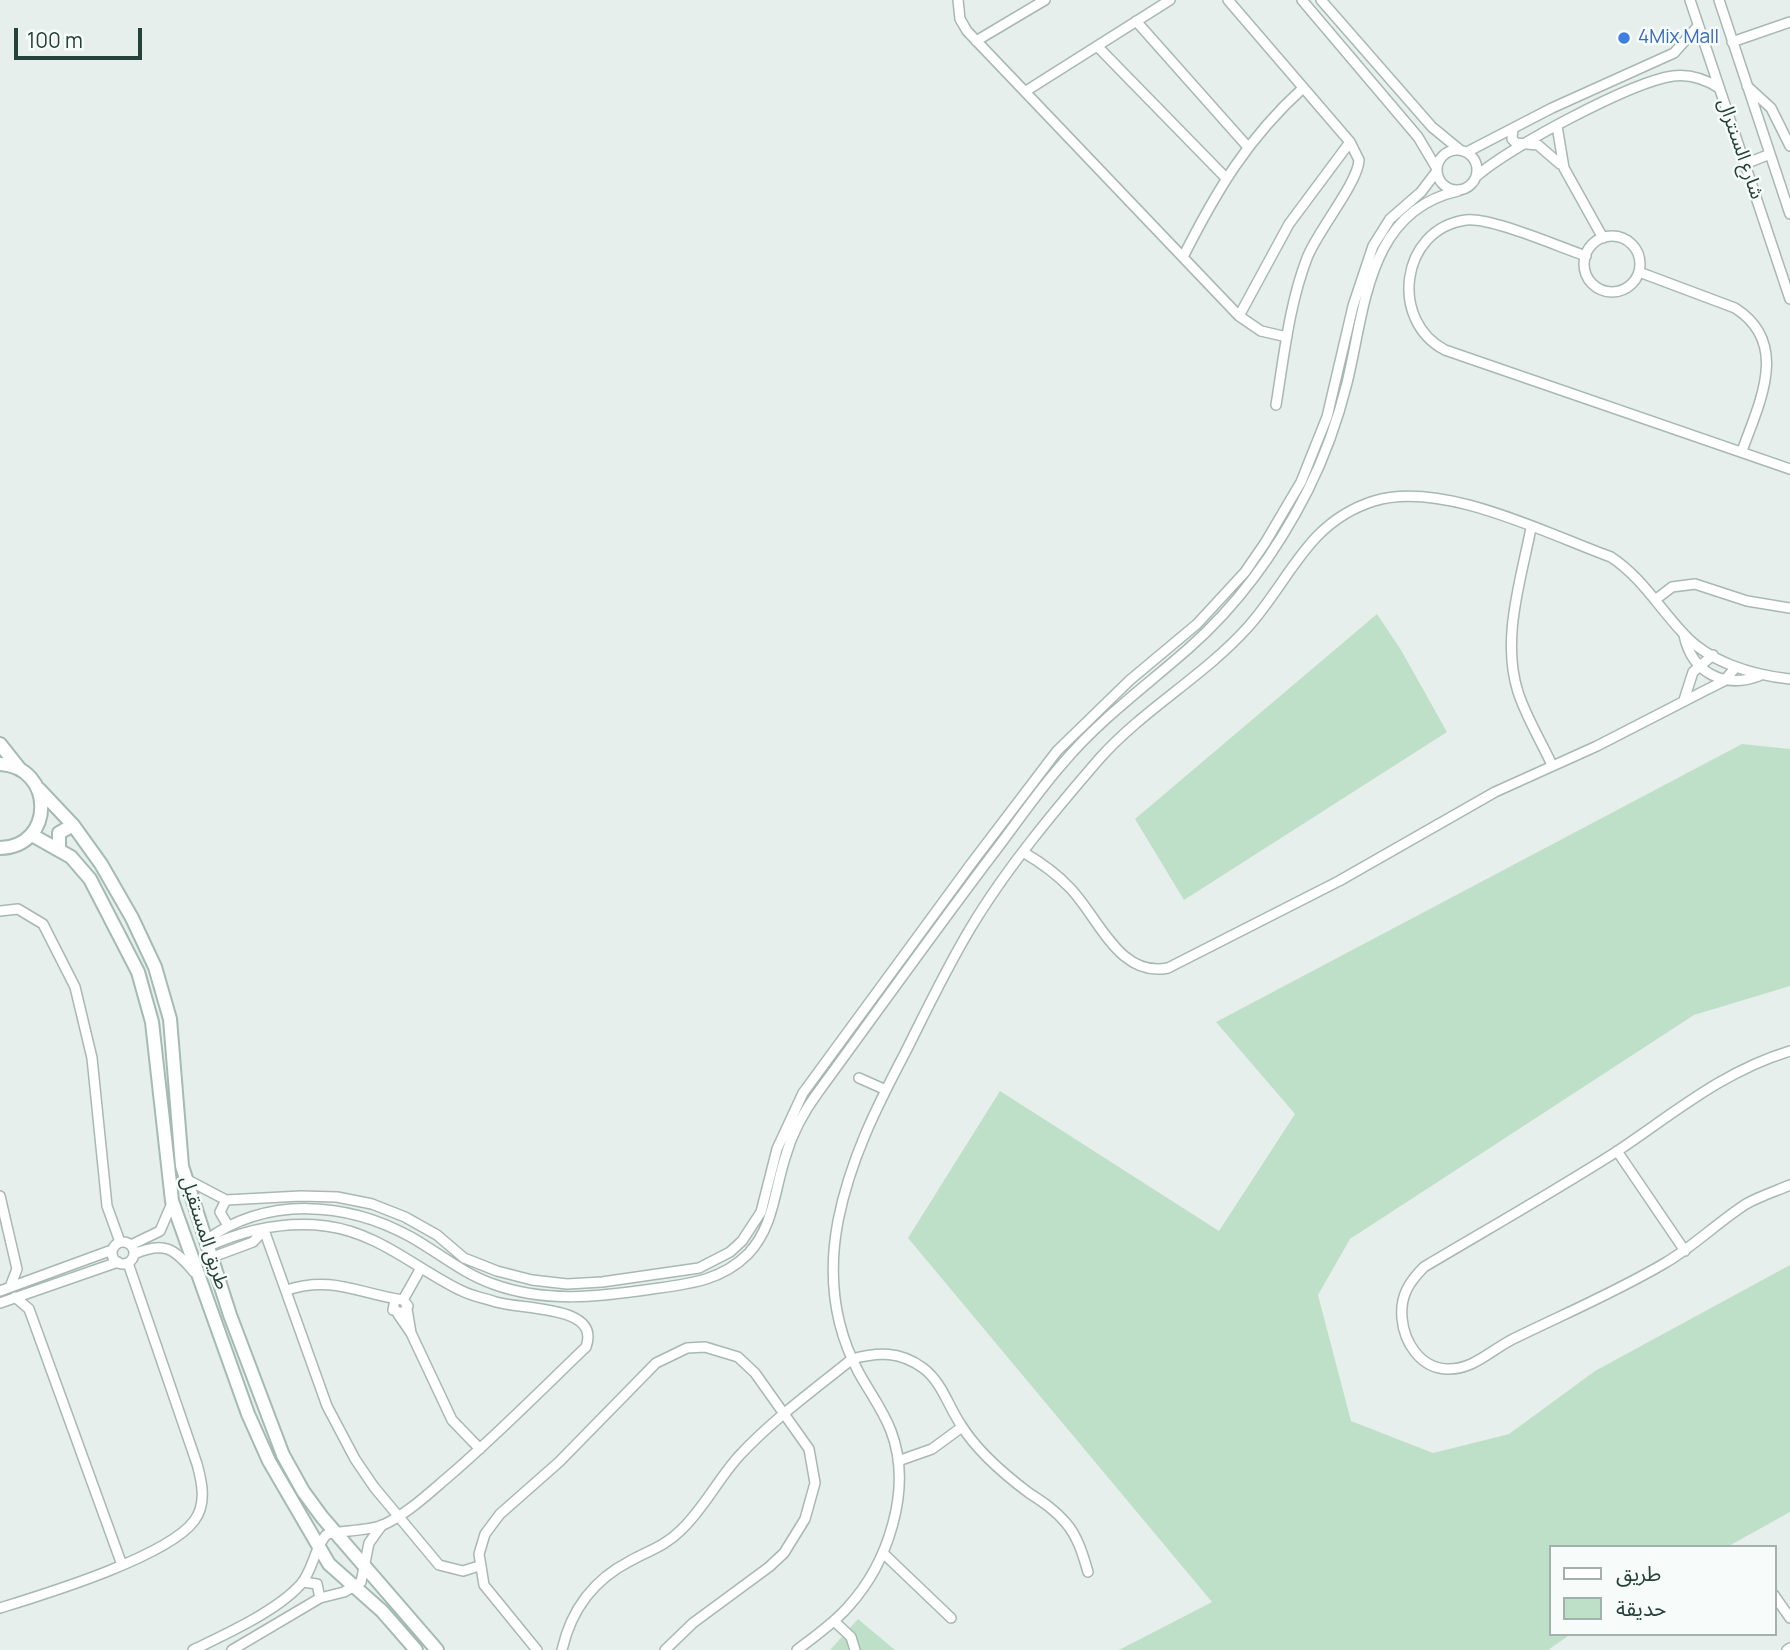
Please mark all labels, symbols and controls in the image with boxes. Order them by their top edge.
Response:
scale bar [18,14,145,58]
text: 100 m [27,26,83,54]
place label: 4Mix Mall [1638,27,1719,49]
marker: 4Mix Mall [1616,30,1632,46]
street label: شارع السنترال [1712,96,1768,202]
street label: طريق المستقبل [175,1173,233,1293]
legend [1548,1545,1776,1636]
text: طريق [1616,1559,1661,1587]
text: حديقة [1616,1594,1666,1622]

